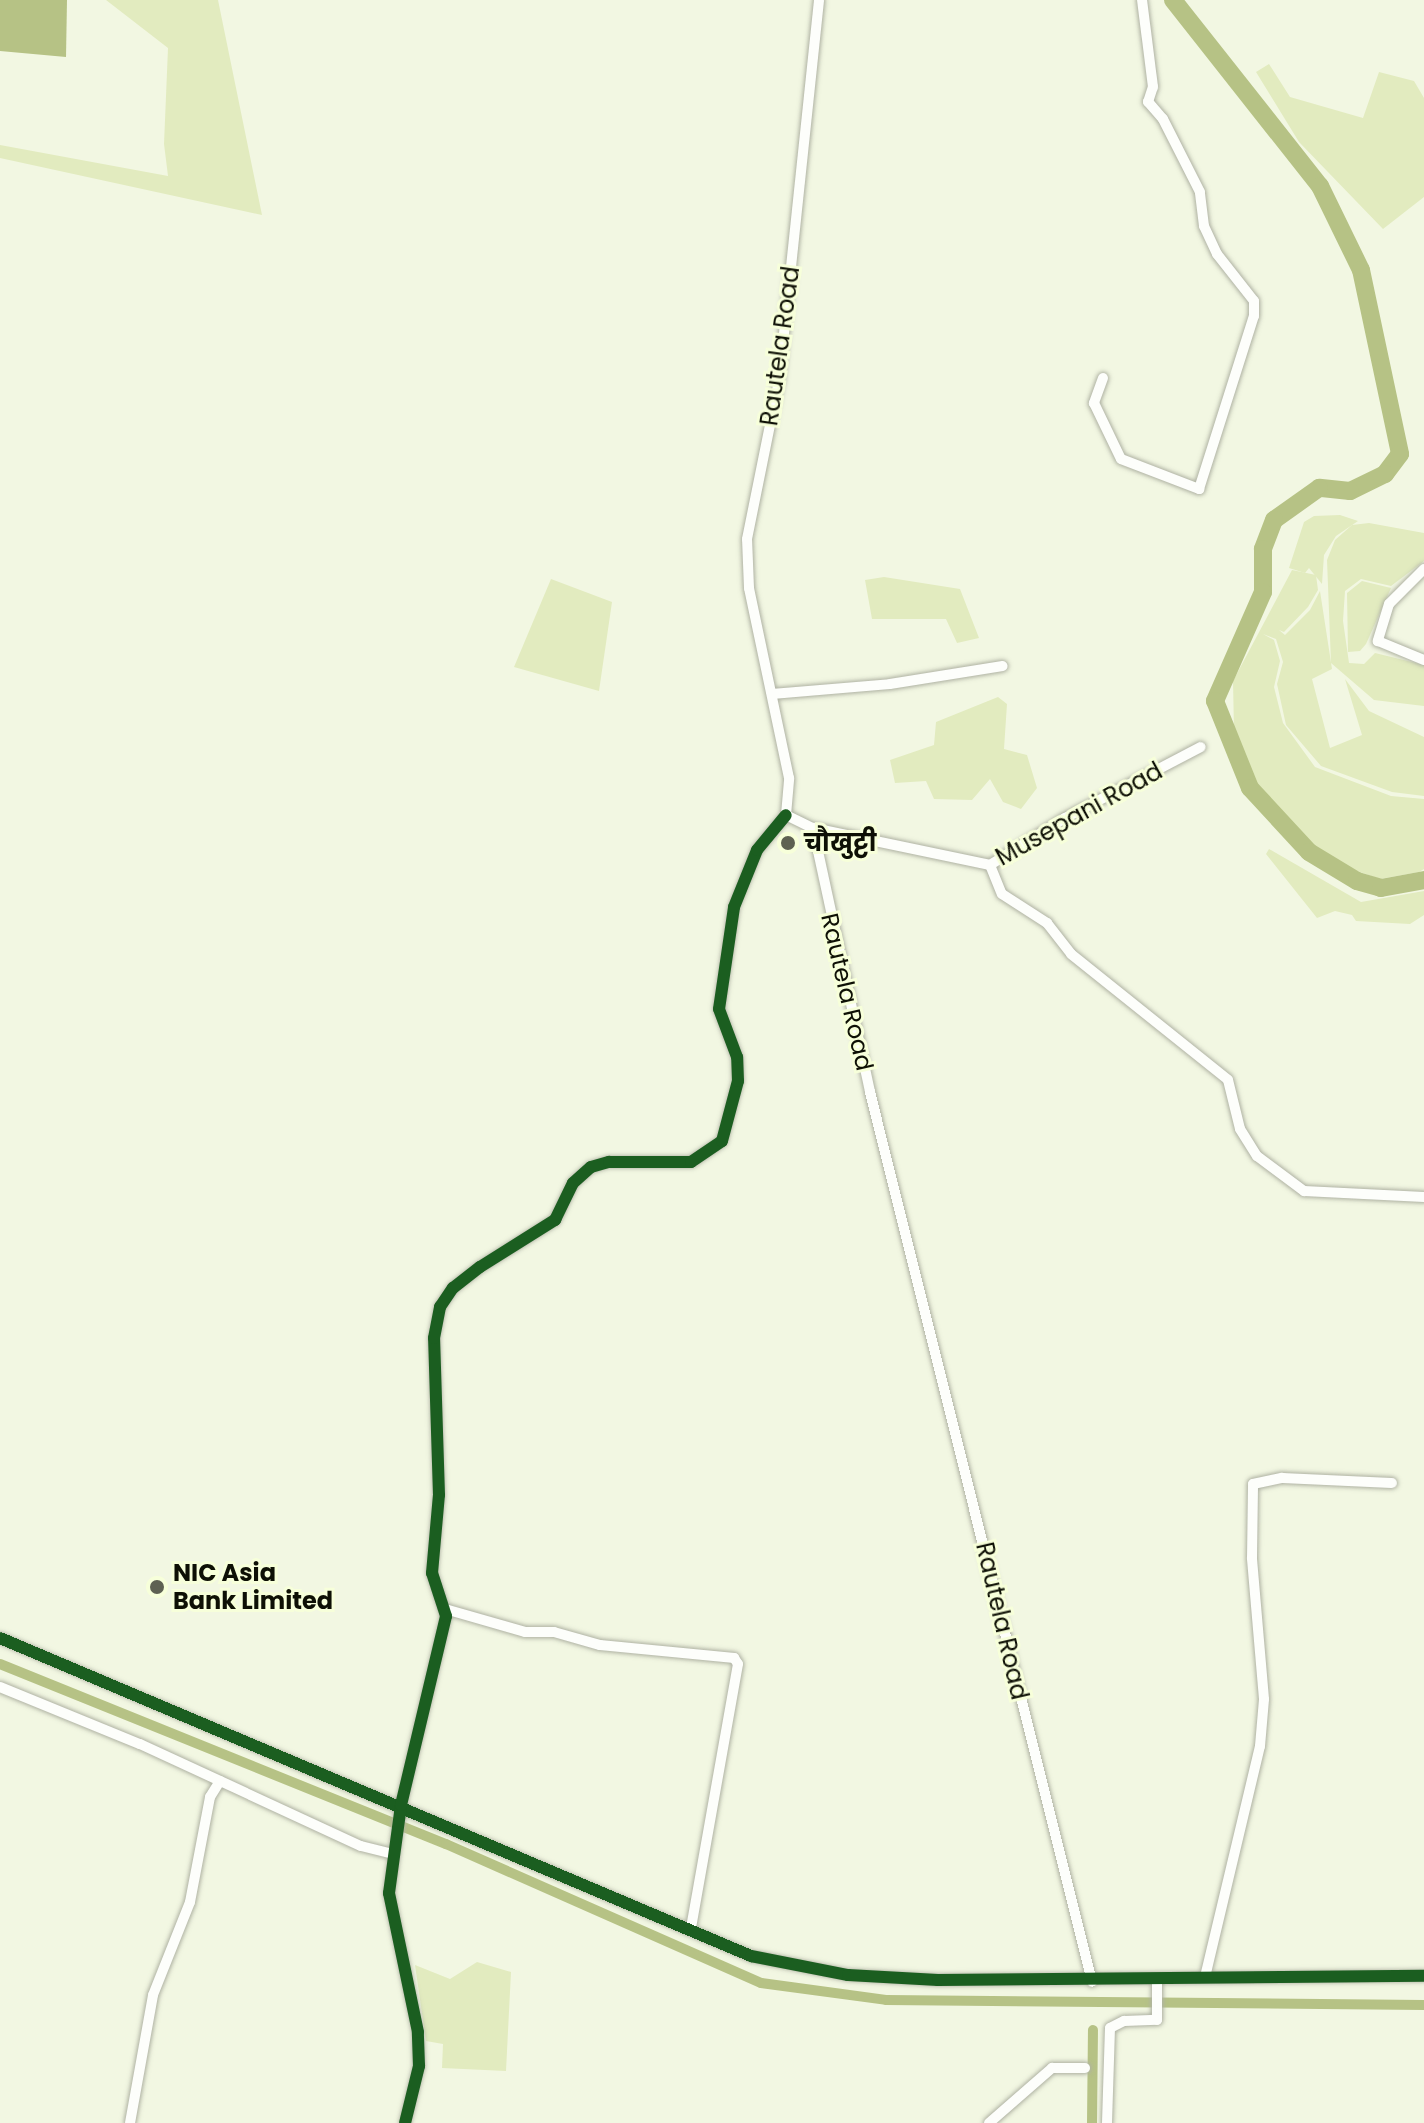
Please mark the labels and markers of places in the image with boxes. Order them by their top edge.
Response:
place label: चौखुट्टी [804,829,876,857]
marker: चौखुट्टी [779,834,797,852]
place label: NIC Asia Bank Limited [173,1559,333,1615]
marker: NIC Asia Bank Limited [148,1578,166,1596]

